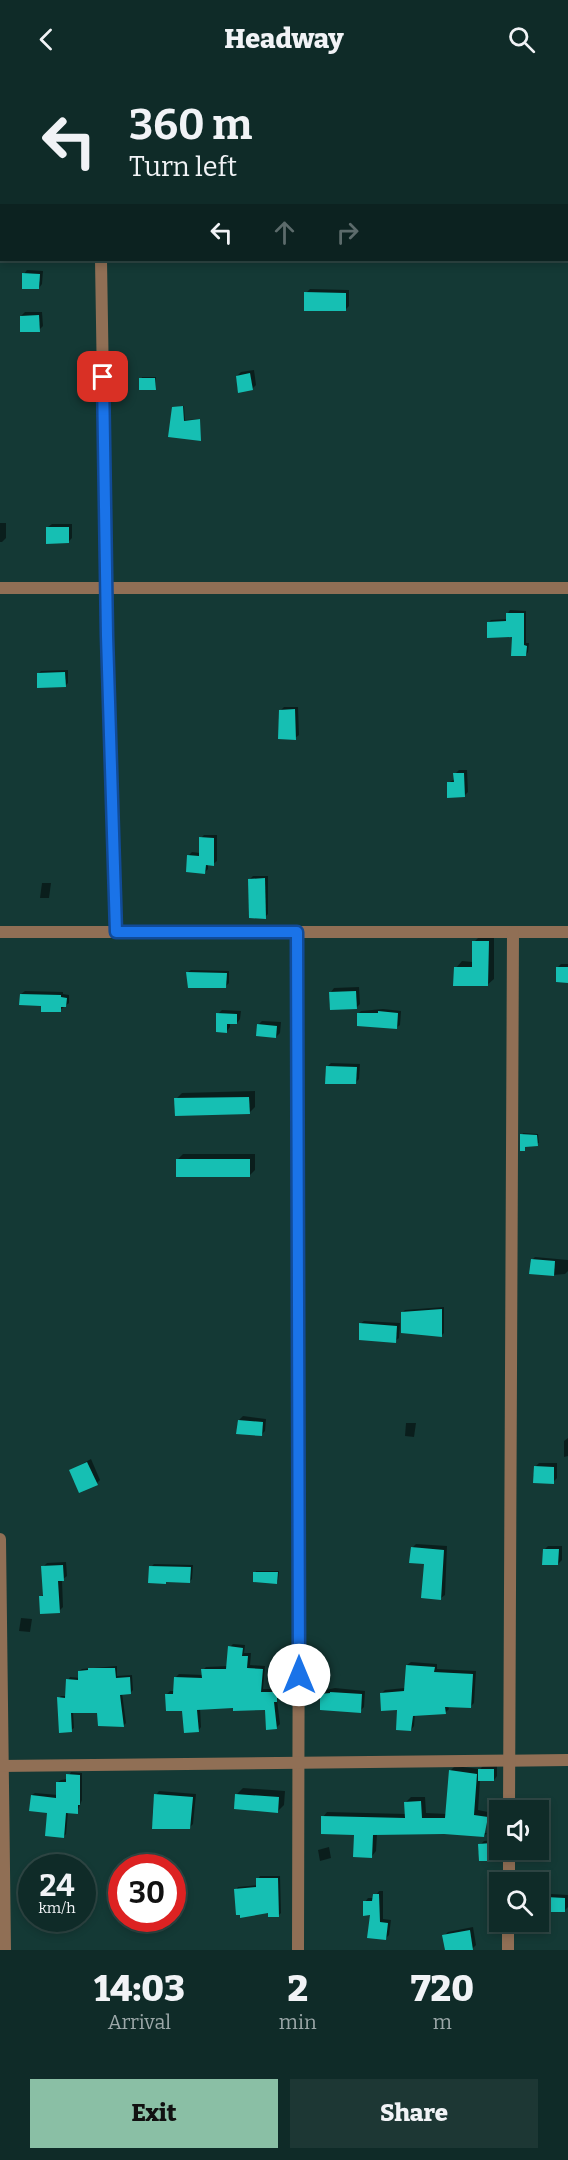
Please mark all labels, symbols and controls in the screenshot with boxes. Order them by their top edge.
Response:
icon: back [30,23,63,56]
text: Headway [224,23,344,55]
icon: search [505,23,538,56]
text: 360 m [129,100,252,150]
icon: left [30,102,108,180]
text: Turn left [129,151,237,183]
icon: left [205,216,238,249]
icon: ahead [268,216,301,249]
icon: right [331,216,364,249]
pin [77,351,128,402]
icon: arrive [86,360,119,393]
position arrow [267,1643,331,1707]
map controls [489,1800,549,1932]
button: sound [489,1800,549,1860]
speed limit sign: 30 [108,1854,186,1932]
text: 24 [39,1868,75,1904]
button: search [489,1872,549,1932]
text: km/h [38,1899,76,1917]
text: 14:03 [94,1967,185,2011]
text: 2 [287,1967,308,2011]
text: 720 [411,1967,474,2011]
text: Arrival [108,2010,171,2034]
text: min [279,2010,317,2034]
text: m [433,2010,452,2034]
button: Exit [30,2079,278,2148]
button: Share [290,2079,538,2148]

